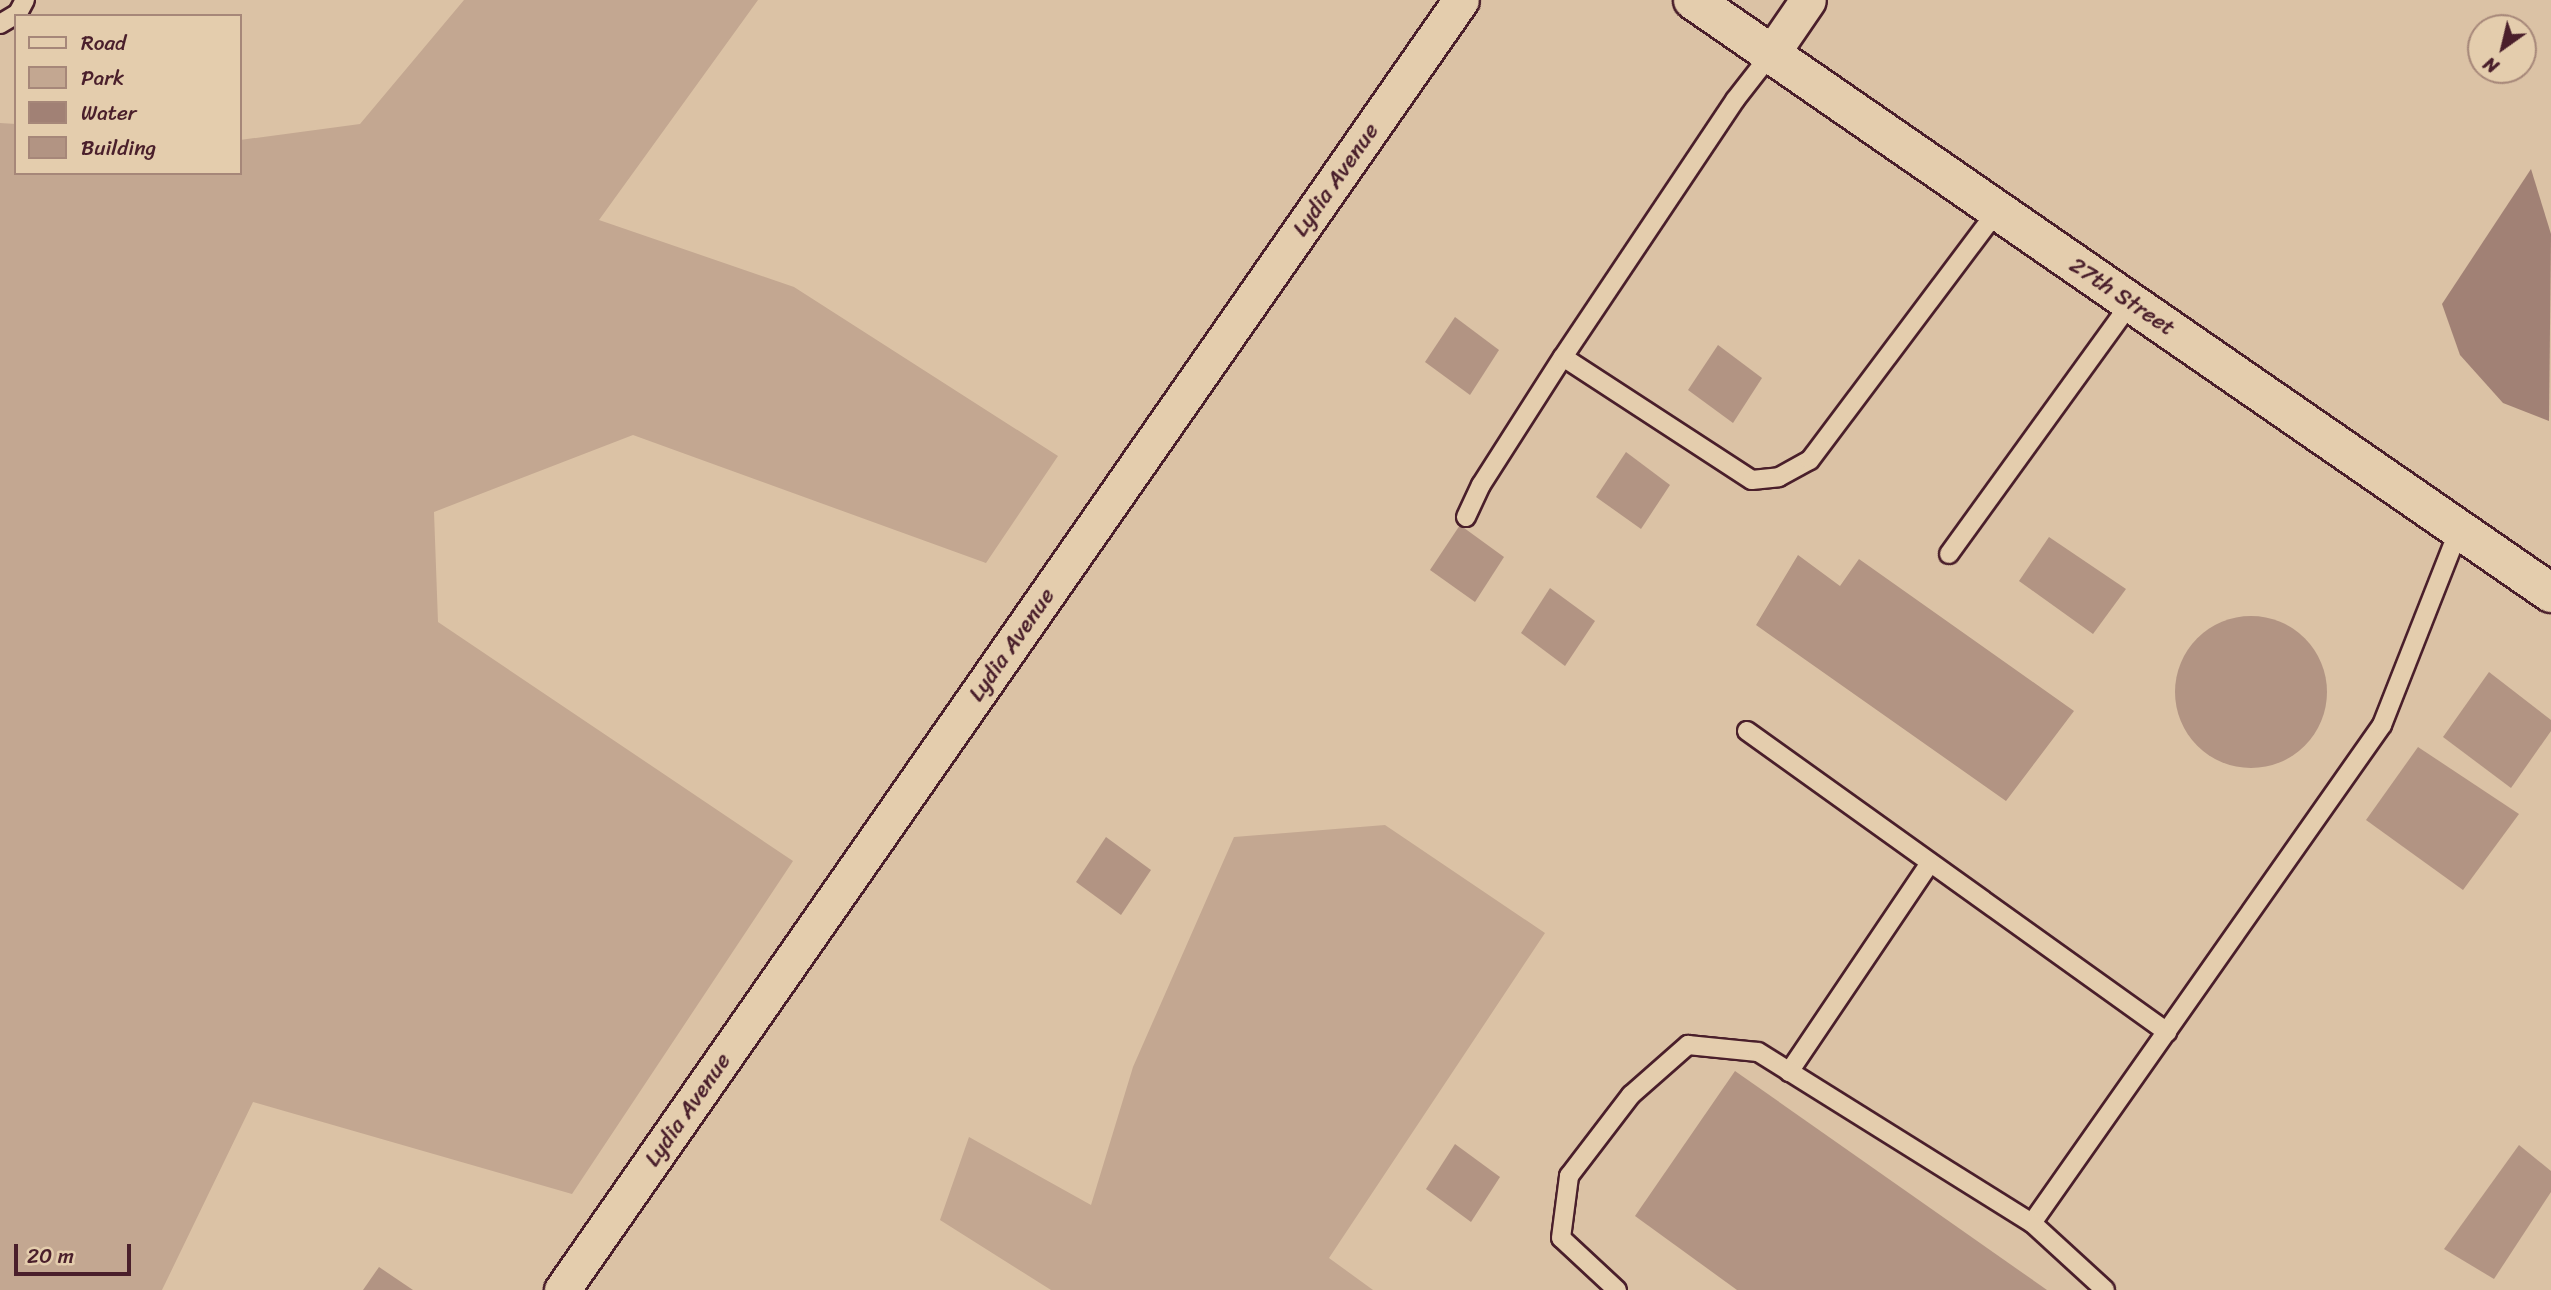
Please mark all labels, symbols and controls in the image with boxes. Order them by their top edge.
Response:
legend [14,14,242,175]
north arrow [2467,14,2537,84]
text: Road [81,24,126,62]
text: N [2476,48,2506,83]
text: Park [81,59,124,97]
text: Water [81,94,136,132]
street label: Lydia Avenue [1287,118,1385,242]
text: Building [81,129,156,167]
street label: 27th Street [2064,252,2180,342]
street label: Lydia Avenue [963,583,1061,707]
street label: Lydia Avenue [639,1048,737,1172]
scale bar [18,1230,135,1274]
text: 20 m [27,1237,74,1275]

